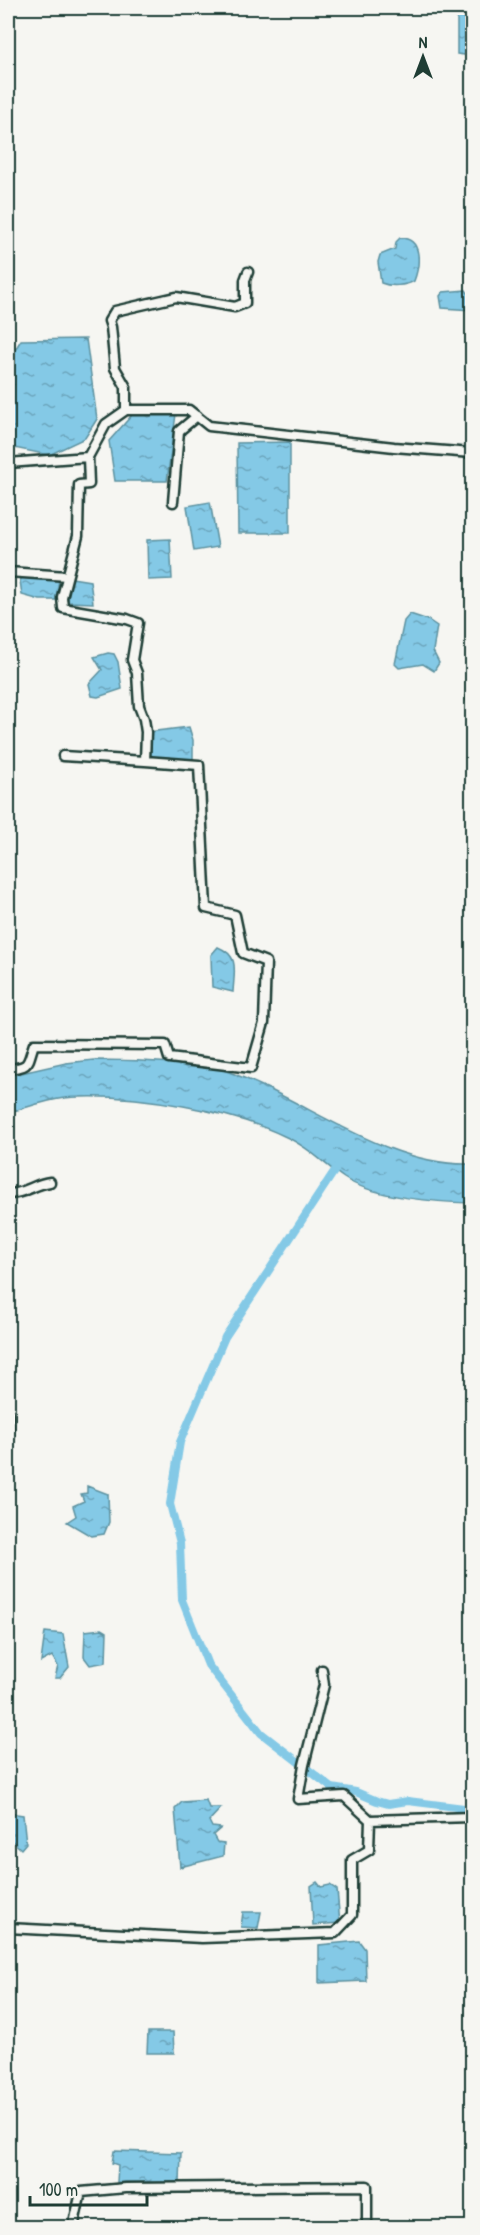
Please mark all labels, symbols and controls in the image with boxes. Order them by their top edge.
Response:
north arrow [393,27,453,87]
text: N [419,31,428,53]
scale bar [30,2169,147,2207]
text: 100 m [39,2177,78,2202]

